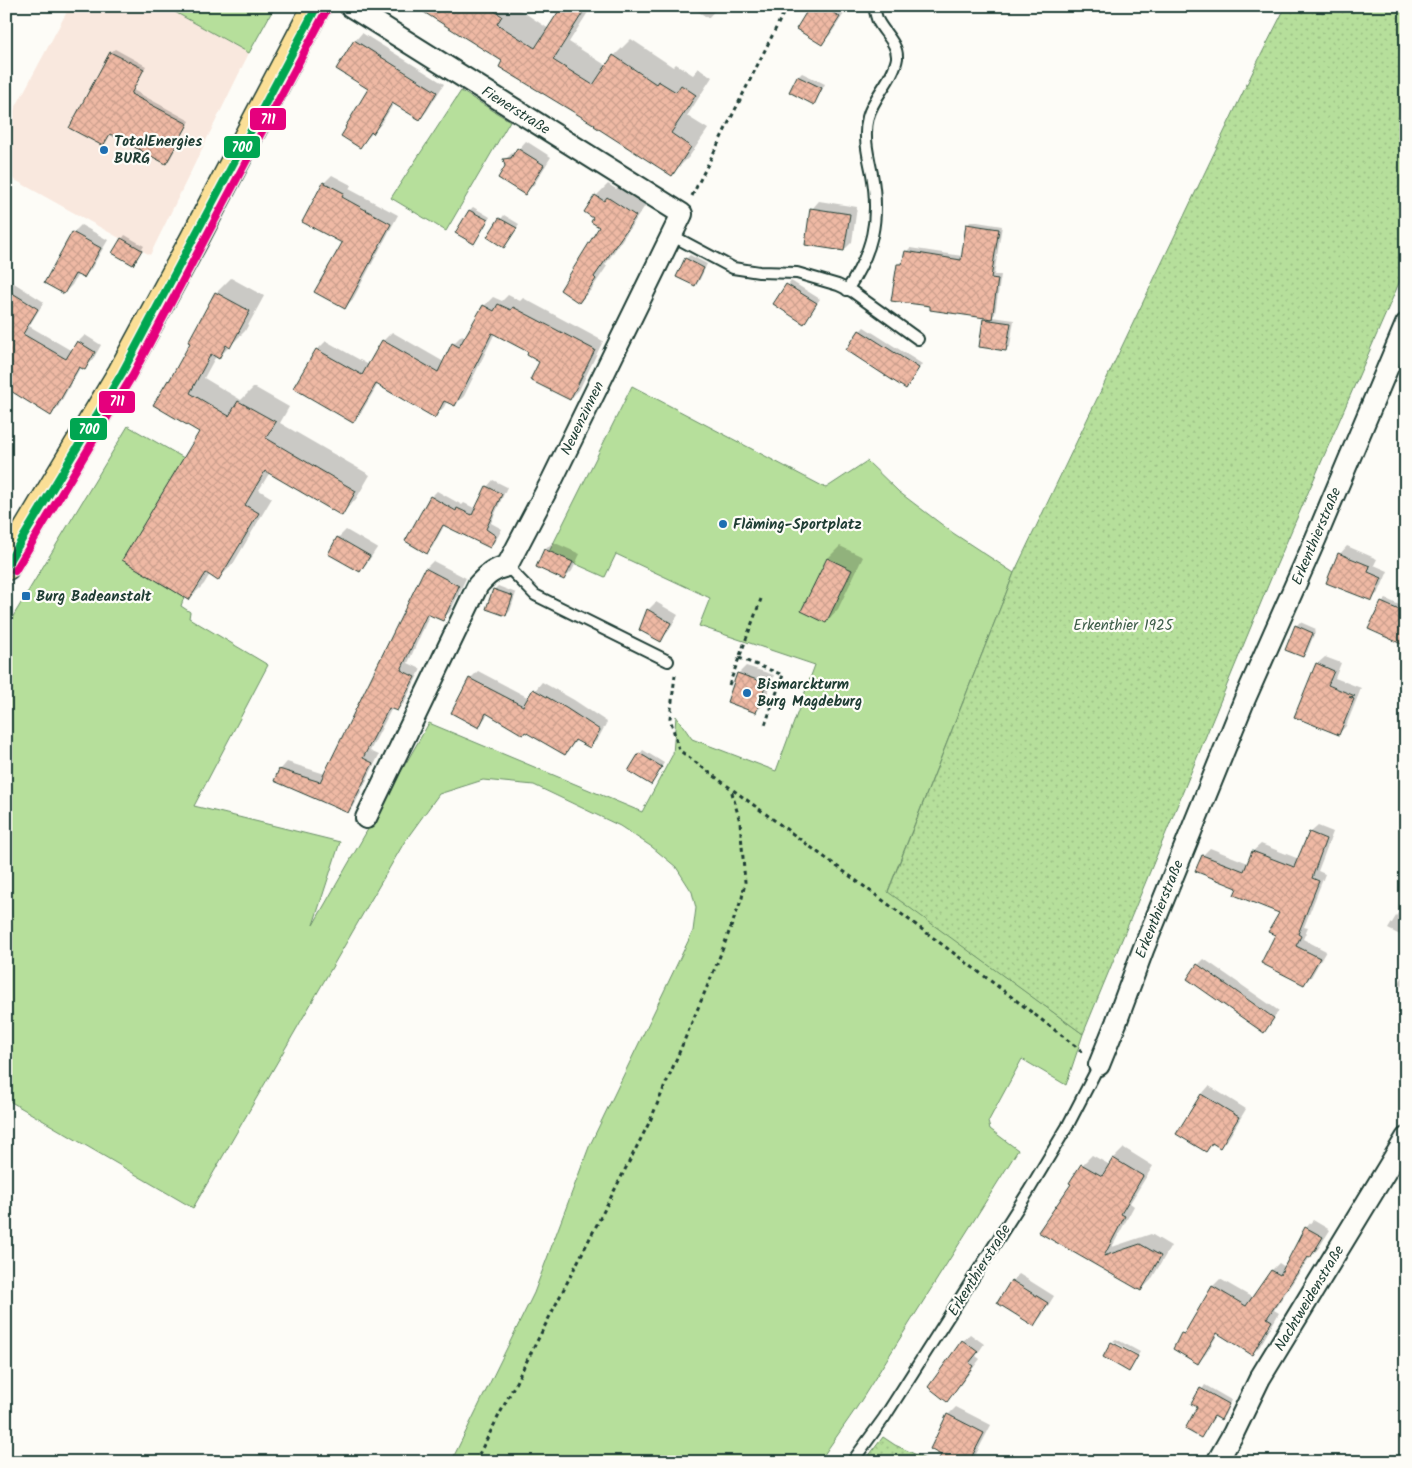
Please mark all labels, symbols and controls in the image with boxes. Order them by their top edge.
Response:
street label: Fienerstraße [476,80,555,142]
line badge: 711 [249,107,287,131]
text: 711 [260,109,276,131]
place label: TotalEnergies BURG [114,130,202,171]
line badge: 700 [223,135,261,159]
text: 700 [232,137,253,159]
marker: TotalEnergies BURG [98,144,110,156]
street label: Neuenzinnen [555,377,611,460]
line badge: 711 [98,390,136,414]
text: 711 [109,391,125,413]
line badge: 700 [69,417,108,441]
text: 700 [79,419,100,441]
street label: Erkenthierstraße [1285,483,1348,589]
place label: Fläming-Sportplatz [733,513,862,537]
marker: Fläming-Sportplatz [717,518,729,530]
place label: Burg Badeanstalt [36,585,152,609]
marker: Burg Badeanstalt [20,590,32,602]
park label: Erkenthier 1925 [1073,614,1174,638]
place label: Bismarckturm Burg Magdeburg [757,673,862,714]
marker: Bismarckturm Burg Magdeburg [741,687,753,699]
street label: Erkenthierstraße [1129,856,1191,962]
street label: Erkenthierstraße [942,1220,1018,1321]
street label: Nachtweidenstraße [1269,1241,1351,1356]

